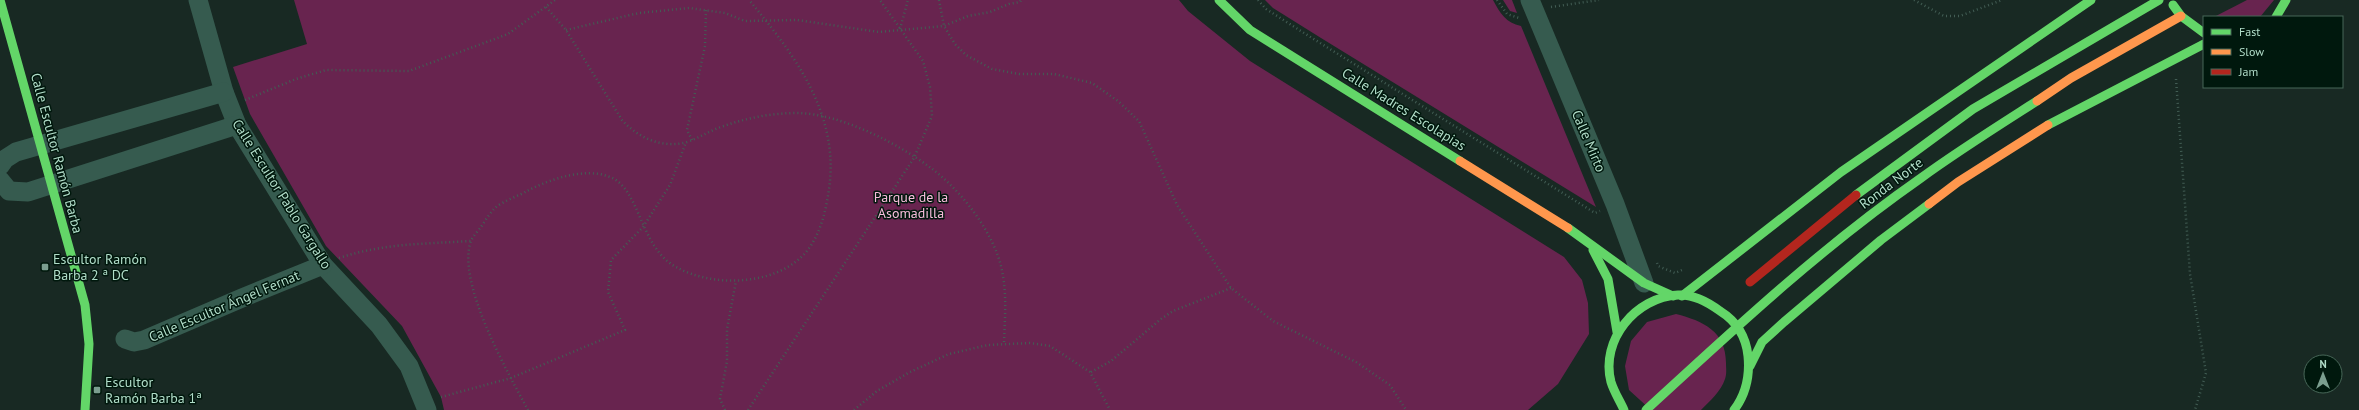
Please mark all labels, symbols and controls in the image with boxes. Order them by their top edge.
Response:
legend [2203,16,2343,88]
text: Fast [2239,24,2260,39]
text: Slow [2239,44,2264,59]
street label: Calle Madres Escolapias [1339,64,1469,155]
text: Jam [2238,64,2258,79]
street label: Calle Escultor Ramón Barba [27,71,87,235]
street label: Calle Mirto [1568,107,1610,175]
street label: Calle Escultor Pablo Gargallo [228,116,336,272]
street label: Ronda Norte [1856,153,1926,213]
park label: Parque de la Asomadilla [874,188,948,222]
place label: Escultor Ramón Barba 2 ª DC [53,250,147,284]
marker: Escultor Ramón Barba 2 ª DC [40,262,50,272]
street label: Calle Escultor Ángel Fernat [146,266,302,346]
north arrow [2303,354,2343,394]
text: N [2319,357,2327,371]
place label: Escultor Ramón Barba 1ª [105,373,202,407]
marker: Escultor Ramón Barba 1ª [92,385,102,395]

